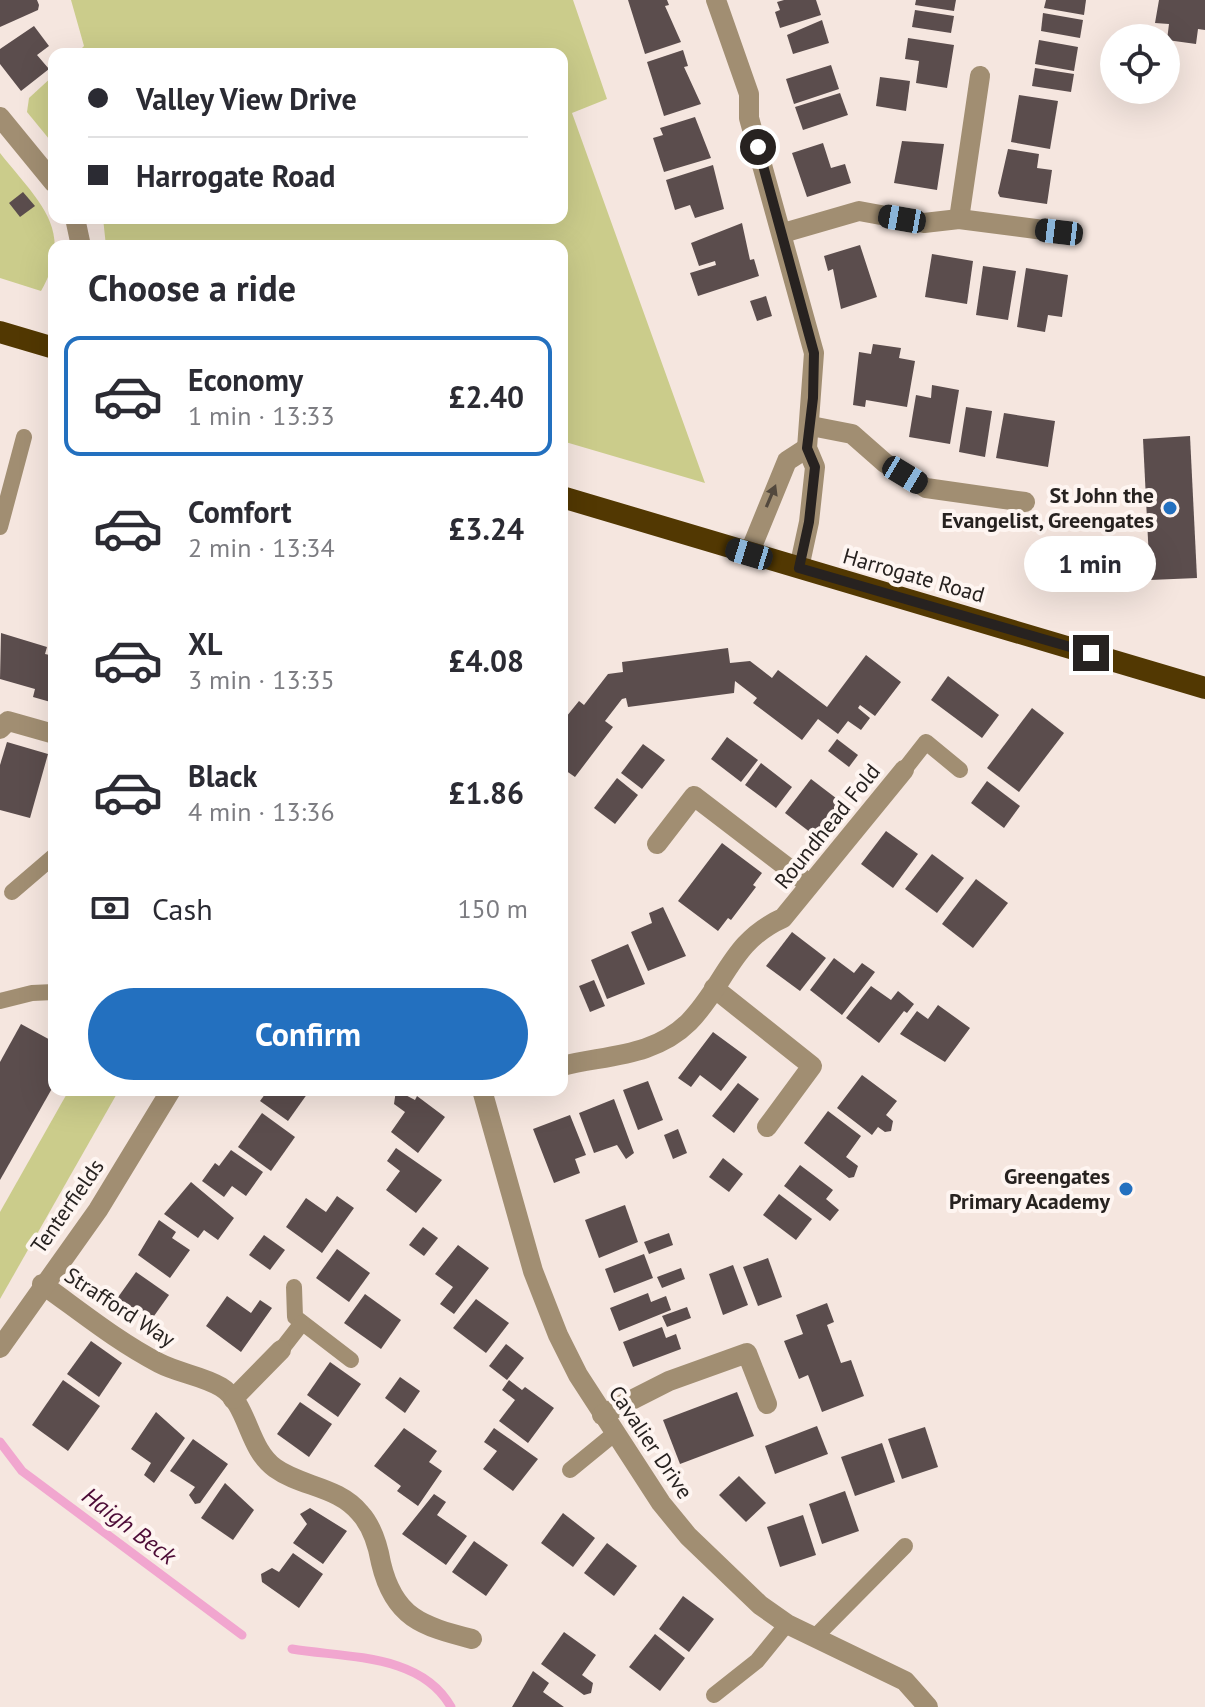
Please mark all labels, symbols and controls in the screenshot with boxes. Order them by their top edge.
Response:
map controls [1100,24,1180,104]
button: locate [1100,24,1180,104]
text: Valley View Drive [136,79,357,118]
route start [740,129,776,165]
text: Harrogate Road [136,156,335,195]
car [876,203,928,235]
car [1034,217,1084,247]
text: Choose a ride [88,264,296,311]
icon: car [92,360,164,432]
text: Economy [188,360,303,399]
text: £2.40 [449,377,524,416]
text: 1 min · 13:33 [188,399,335,432]
car [878,452,932,498]
place label: St John the Evangelist, Greengates [941,481,1154,534]
one-way arrow [765,484,778,508]
icon: car [92,492,164,564]
text: Comfort [188,492,291,531]
marker: St John the Evangelist, Greengates [1161,499,1179,517]
text: £3.24 [449,509,524,548]
text: 2 min · 13:34 [188,531,335,564]
car [723,536,775,572]
callout: 1 min [1025,537,1157,593]
street label: Harrogate Road [840,541,988,609]
text: 1 min [1058,547,1122,580]
icon: car [92,624,164,696]
text: XL [188,624,222,663]
route end [1073,635,1109,671]
text: £4.08 [449,641,524,680]
text: 3 min · 13:35 [188,663,335,696]
icon: car [92,756,164,828]
text: Black [188,756,257,795]
street label: Roundhead Fold [768,758,886,894]
text: £1.86 [449,773,524,812]
text: 4 min · 13:36 [188,795,335,828]
icon: cash [88,886,132,930]
text: Cash [152,889,213,928]
text: 150 m [457,892,528,925]
button: Confirm [88,988,528,1080]
street label: Tenterfields [24,1153,110,1259]
place label: Greengates Primary Academy [949,1162,1110,1215]
marker: Greengates Primary Academy [1117,1180,1135,1198]
street label: Strafford Way [59,1261,181,1354]
street label: Cavalier Drive [603,1380,699,1504]
water label: Haigh Beck [76,1480,183,1572]

